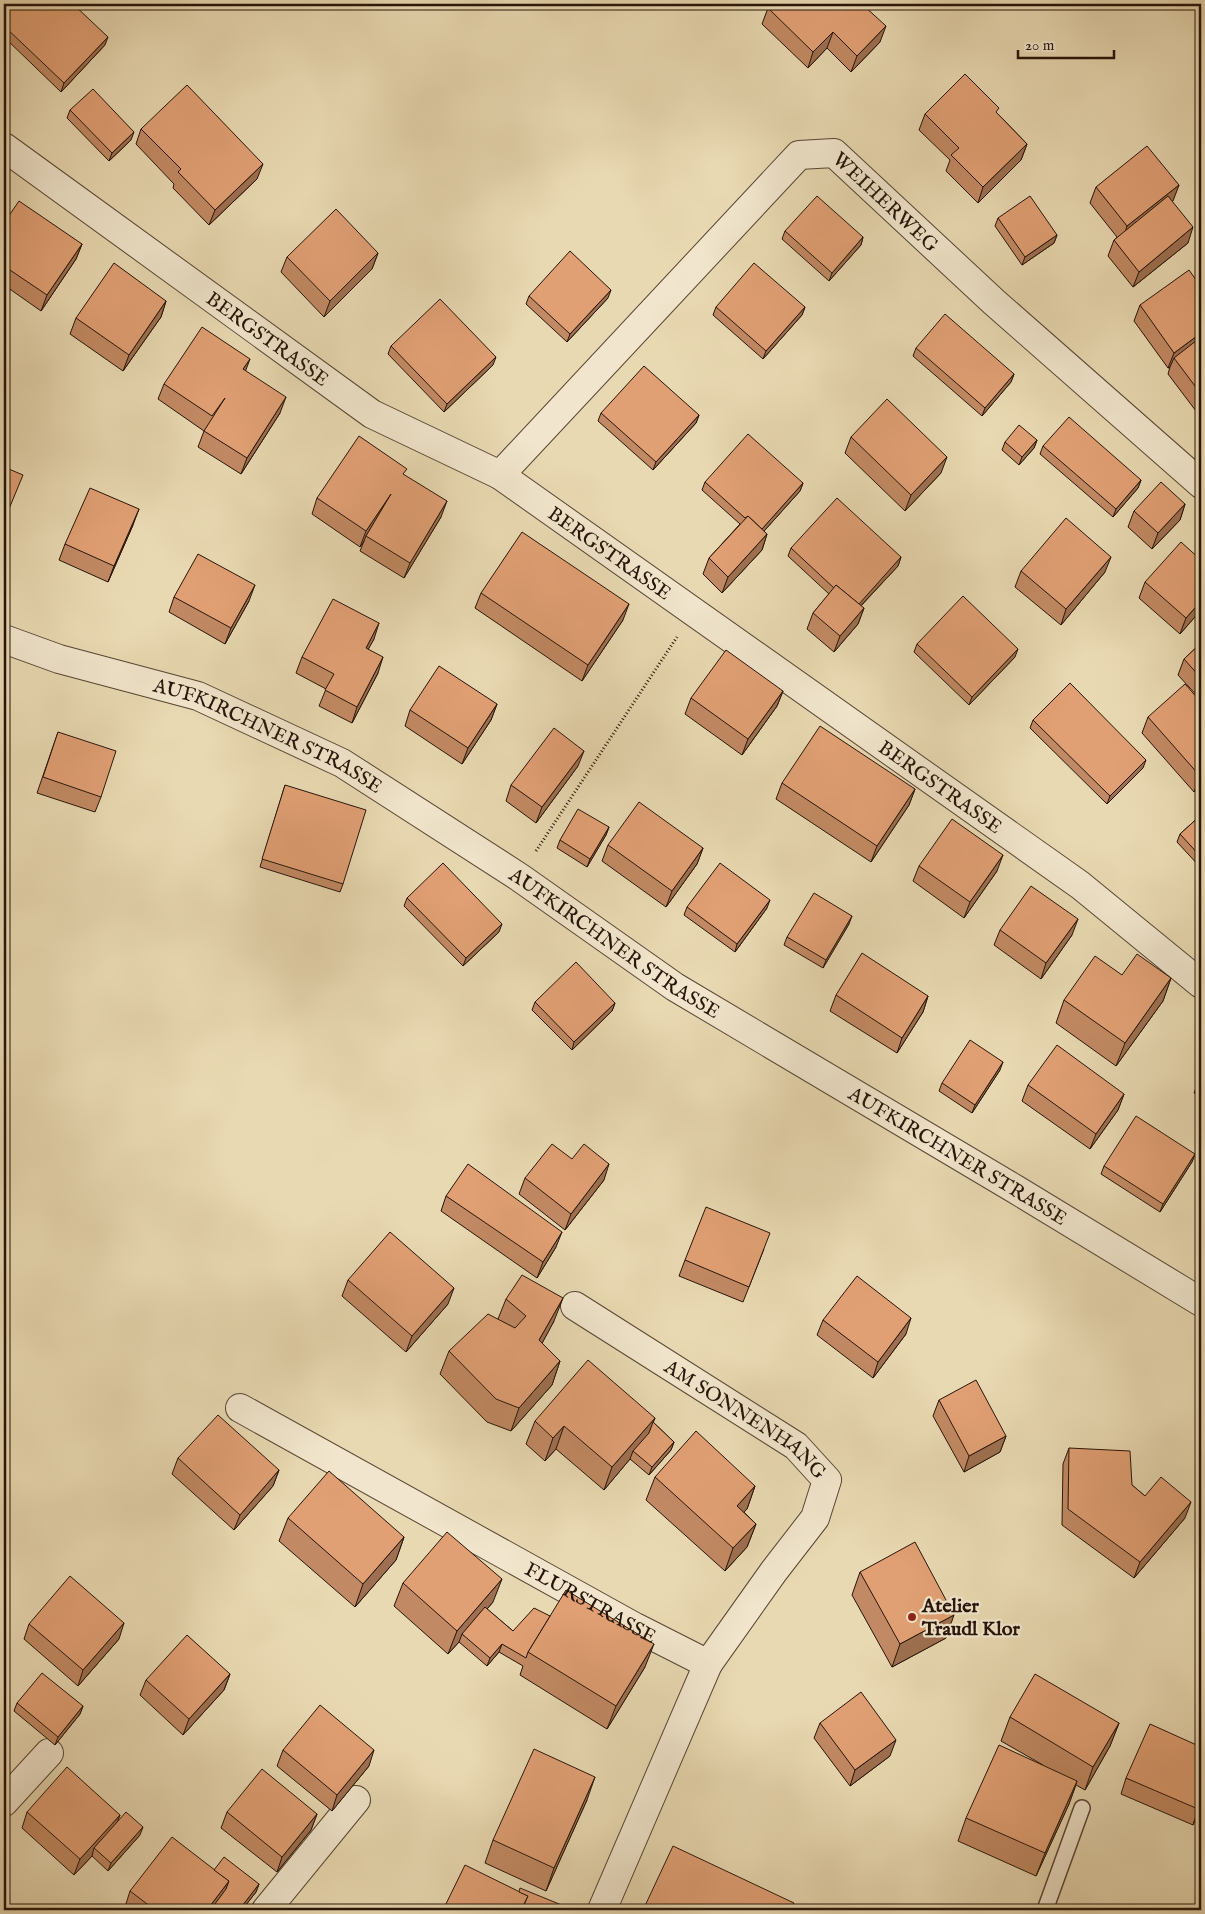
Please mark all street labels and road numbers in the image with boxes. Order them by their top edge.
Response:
street label: WEIHERWEG [827,147,943,258]
street label: BERGSTRASSE [201,287,333,393]
street label: BERGSTRASSE [542,502,676,606]
street label: AUFKIRCHNER STRASSE [149,673,387,800]
street label: BERGSTRASSE [873,735,1007,840]
street label: AUFKIRCHNER STRASSE [503,862,724,1025]
street label: AUFKIRCHNER STRASSE [843,1081,1071,1232]
street label: AM SONNENHANG [658,1354,831,1485]
street label: FLURSTRASSE [520,1557,660,1650]

